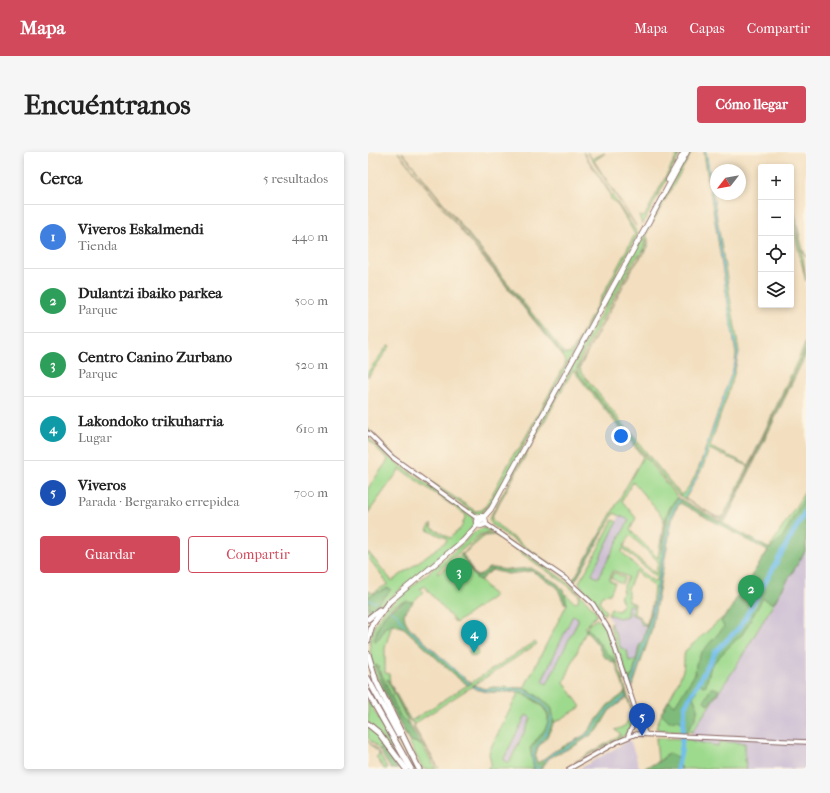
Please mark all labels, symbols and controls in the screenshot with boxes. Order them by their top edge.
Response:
text: Mapa [20,17,65,39]
text: Mapa [634,20,668,37]
text: Capas [690,20,725,37]
text: Compartir [747,20,810,37]
button: Cómo llegar [697,86,806,123]
text: Encuéntranos [24,88,191,121]
north arrow [710,164,746,200]
map controls [758,164,794,308]
button: + [758,164,794,200]
text: Cerca [40,168,82,188]
text: 5 resultados [263,171,328,186]
button: − [758,200,794,236]
text: Viveros Eskalmendi [78,220,204,238]
text: 1 [51,229,55,244]
text: 440 m [292,229,328,244]
button: locate [758,236,794,272]
text: Tienda [78,238,117,253]
button: layers [758,272,794,308]
text: Dulantzi ibaiko parkea [78,284,222,302]
text: 2 [50,293,56,308]
text: 500 m [294,293,328,308]
text: Parque [78,302,118,317]
text: Centro Canino Zurbano [78,348,232,366]
text: 3 [50,357,56,372]
text: 520 m [295,357,328,372]
text: Parque [78,366,118,381]
text: Lakondoko trikuharria [78,412,224,430]
text: 4 [49,421,57,436]
text: 610 m [296,421,328,436]
your location [611,426,631,446]
text: Lugar [78,430,112,445]
text: Viveros [78,476,126,494]
text: 5 [50,485,56,500]
text: 700 m [294,485,328,500]
text: Parada · Bergarako errepidea [78,494,239,509]
button: Guardar [40,536,180,573]
button: Compartir [188,536,328,573]
pin: 3 [446,558,472,591]
pin: 2 [738,575,764,608]
pin: 1 [677,582,703,615]
pin: 4 [461,620,487,653]
pin: 5 [629,703,655,736]

